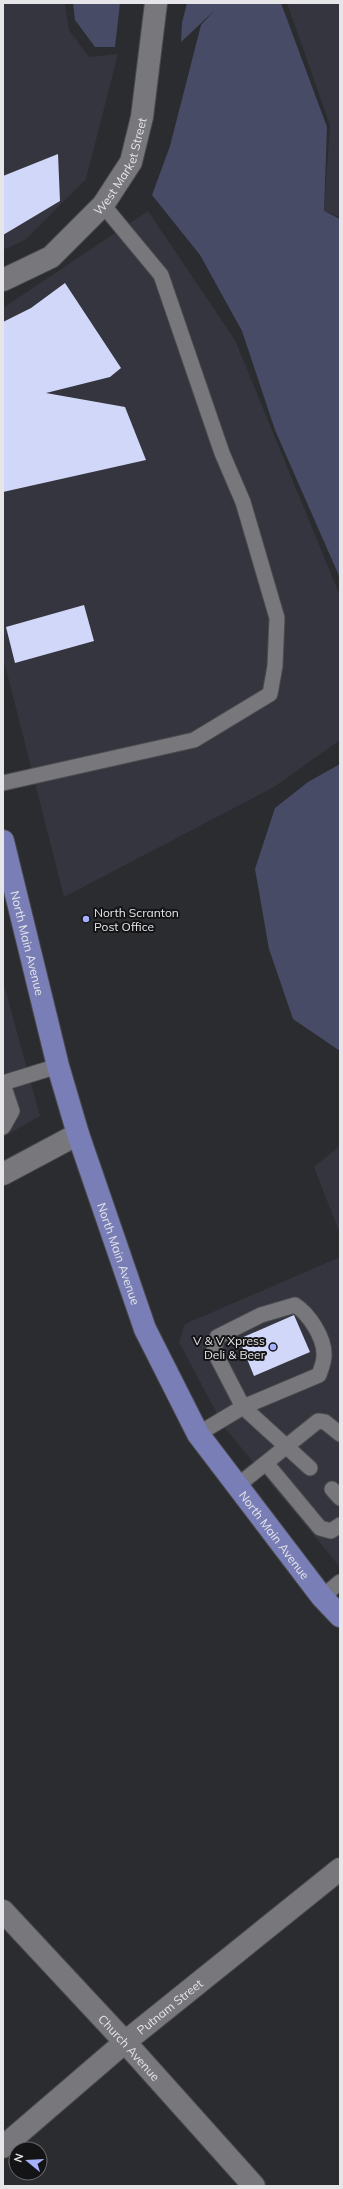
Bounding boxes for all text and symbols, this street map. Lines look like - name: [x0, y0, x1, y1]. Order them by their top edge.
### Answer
- street label: West Market Street: [90, 116, 149, 218]
- street label: North Main Avenue: [8, 889, 48, 997]
- place label: North Scranton Post Office: [94, 905, 179, 934]
- marker: North Scranton Post Office: [81, 914, 91, 924]
- street label: North Main Avenue: [95, 1200, 144, 1307]
- place label: V & V Xpress Deli & Beer: [193, 1333, 266, 1362]
- marker: V & V Xpress Deli & Beer: [268, 1342, 278, 1352]
- street label: North Main Avenue: [236, 1488, 313, 1582]
- street label: Putnam Street: [134, 1975, 205, 2037]
- street label: Church Avenue: [95, 2011, 163, 2084]
- north arrow: [8, 2141, 48, 2181]
- text: N: [11, 2152, 26, 2164]

